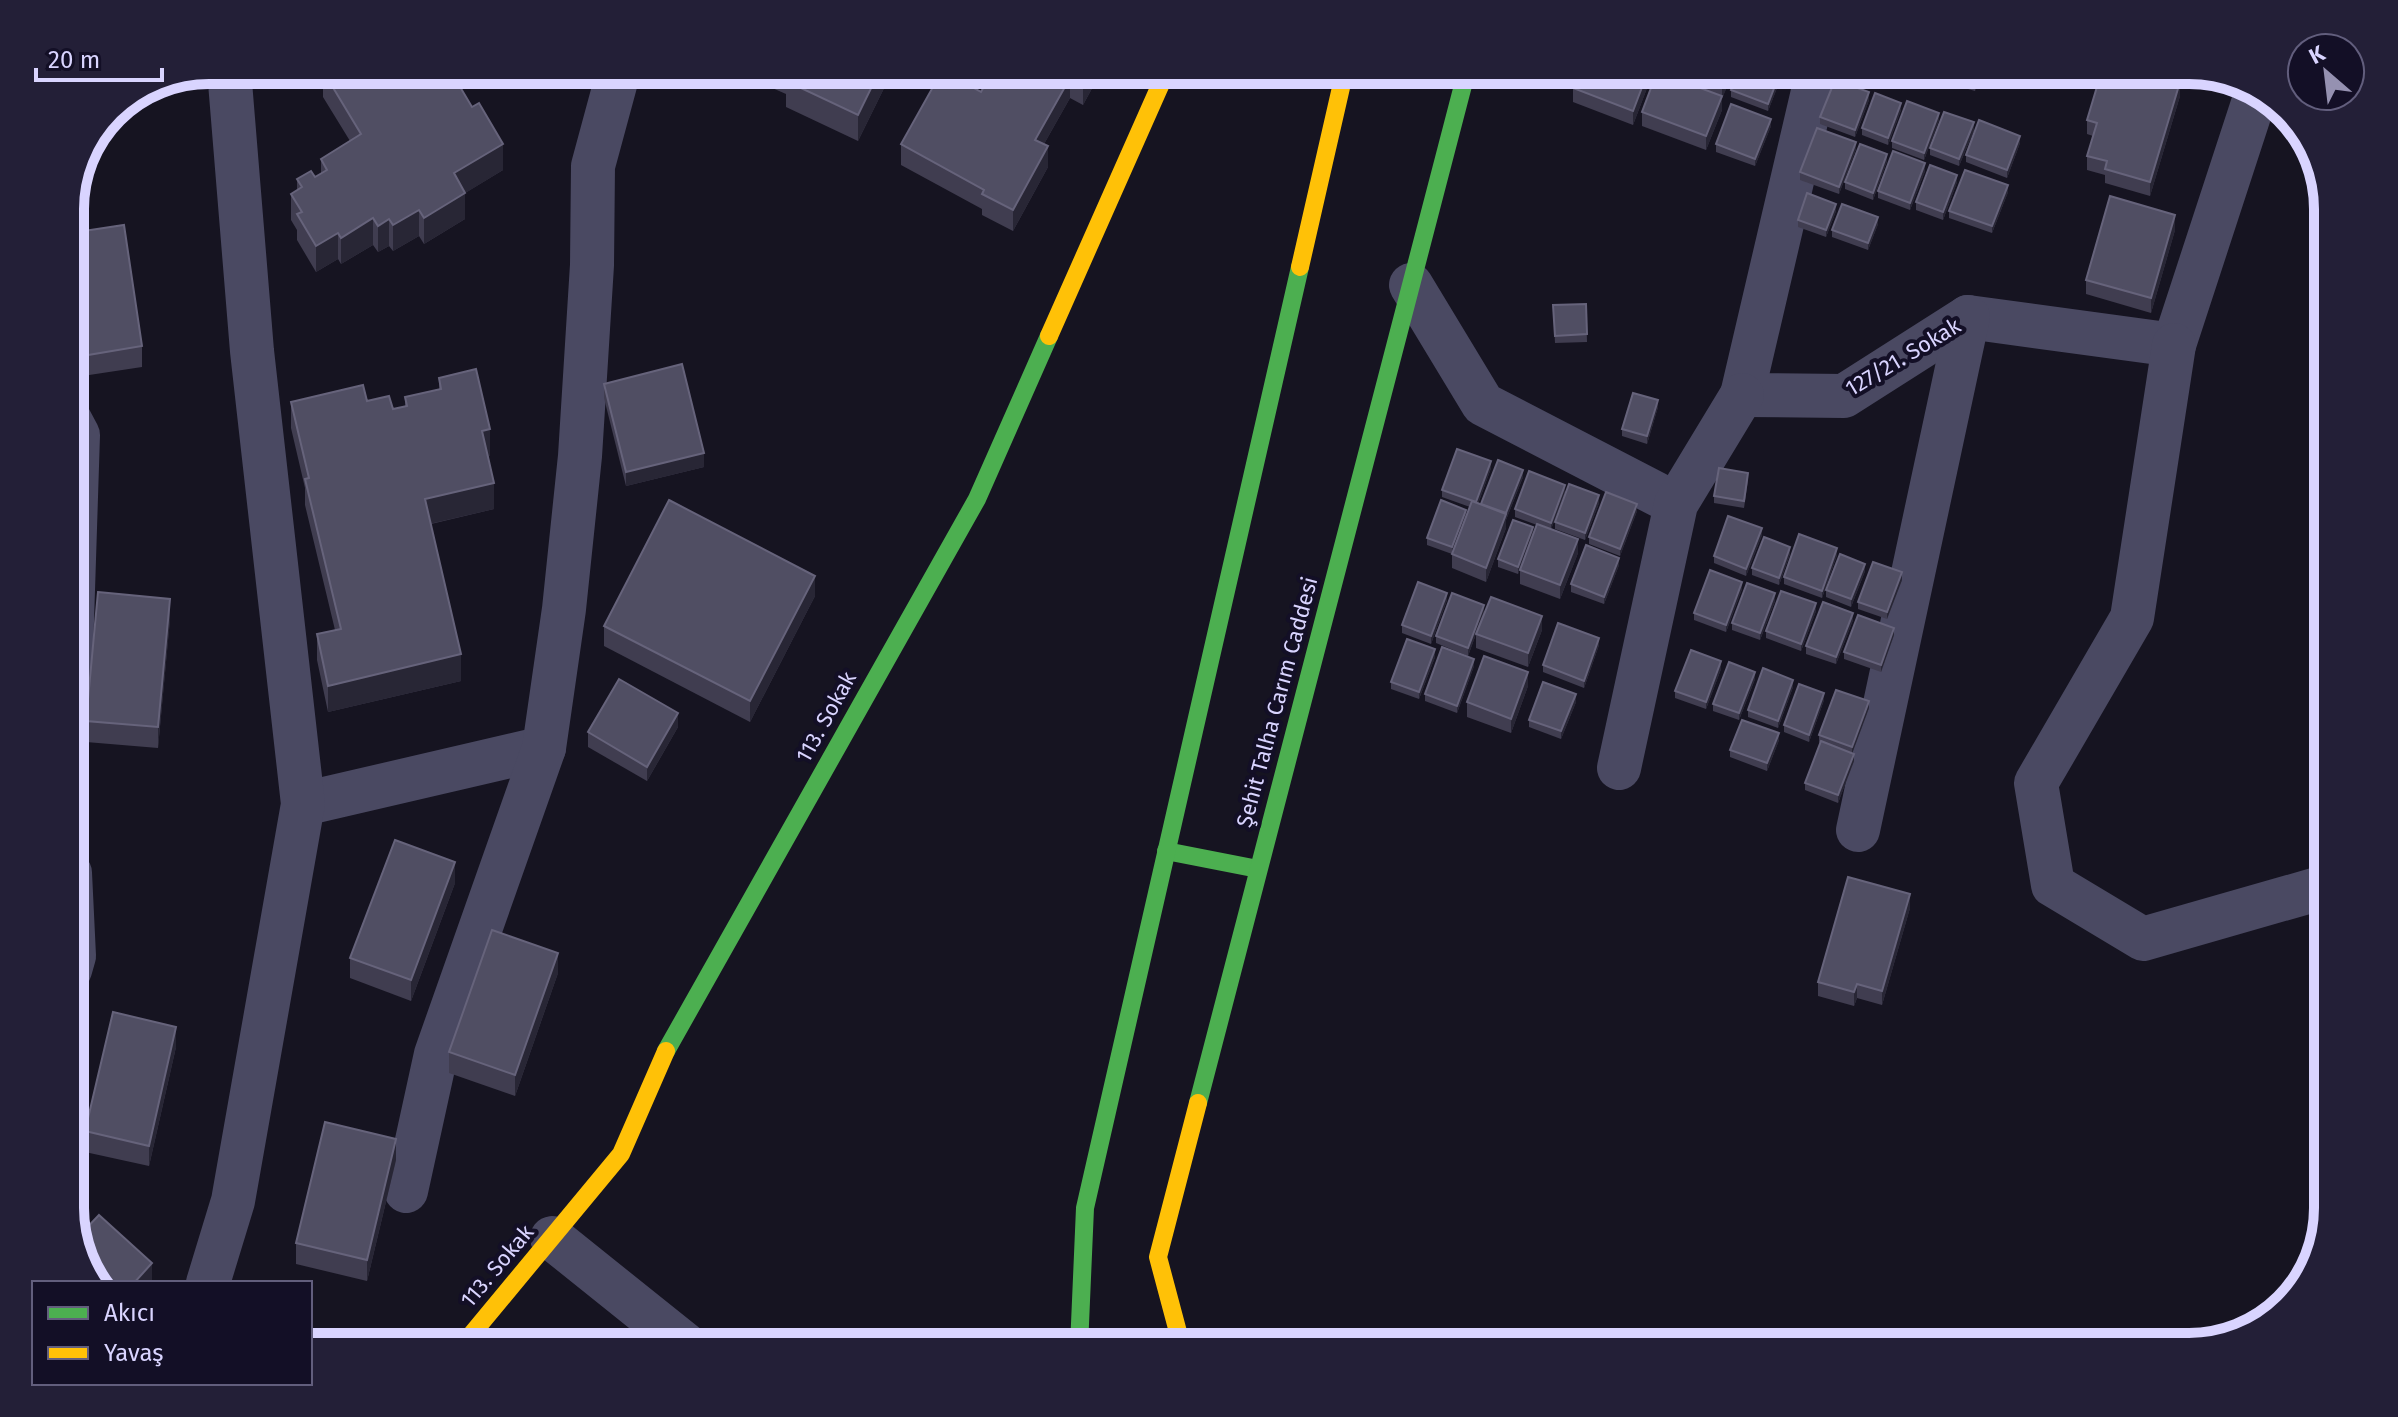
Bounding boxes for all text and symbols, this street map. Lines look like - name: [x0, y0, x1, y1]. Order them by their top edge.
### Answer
- scale bar: [36, 32, 162, 82]
- north arrow: [2286, 32, 2366, 112]
- text: K: [2304, 39, 2330, 70]
- text: 20 m: [48, 46, 100, 74]
- street label: 127/21. Sokak: [1840, 312, 1966, 402]
- street label: Şehit Talha Carım Caddesi: [1231, 574, 1323, 830]
- street label: 113. Sokak: [790, 666, 862, 767]
- street label: 113. Sokak: [455, 1219, 540, 1313]
- legend: [32, 1281, 312, 1385]
- text: Akıcı: [104, 1299, 155, 1327]
- text: Yavaş: [104, 1339, 163, 1367]

